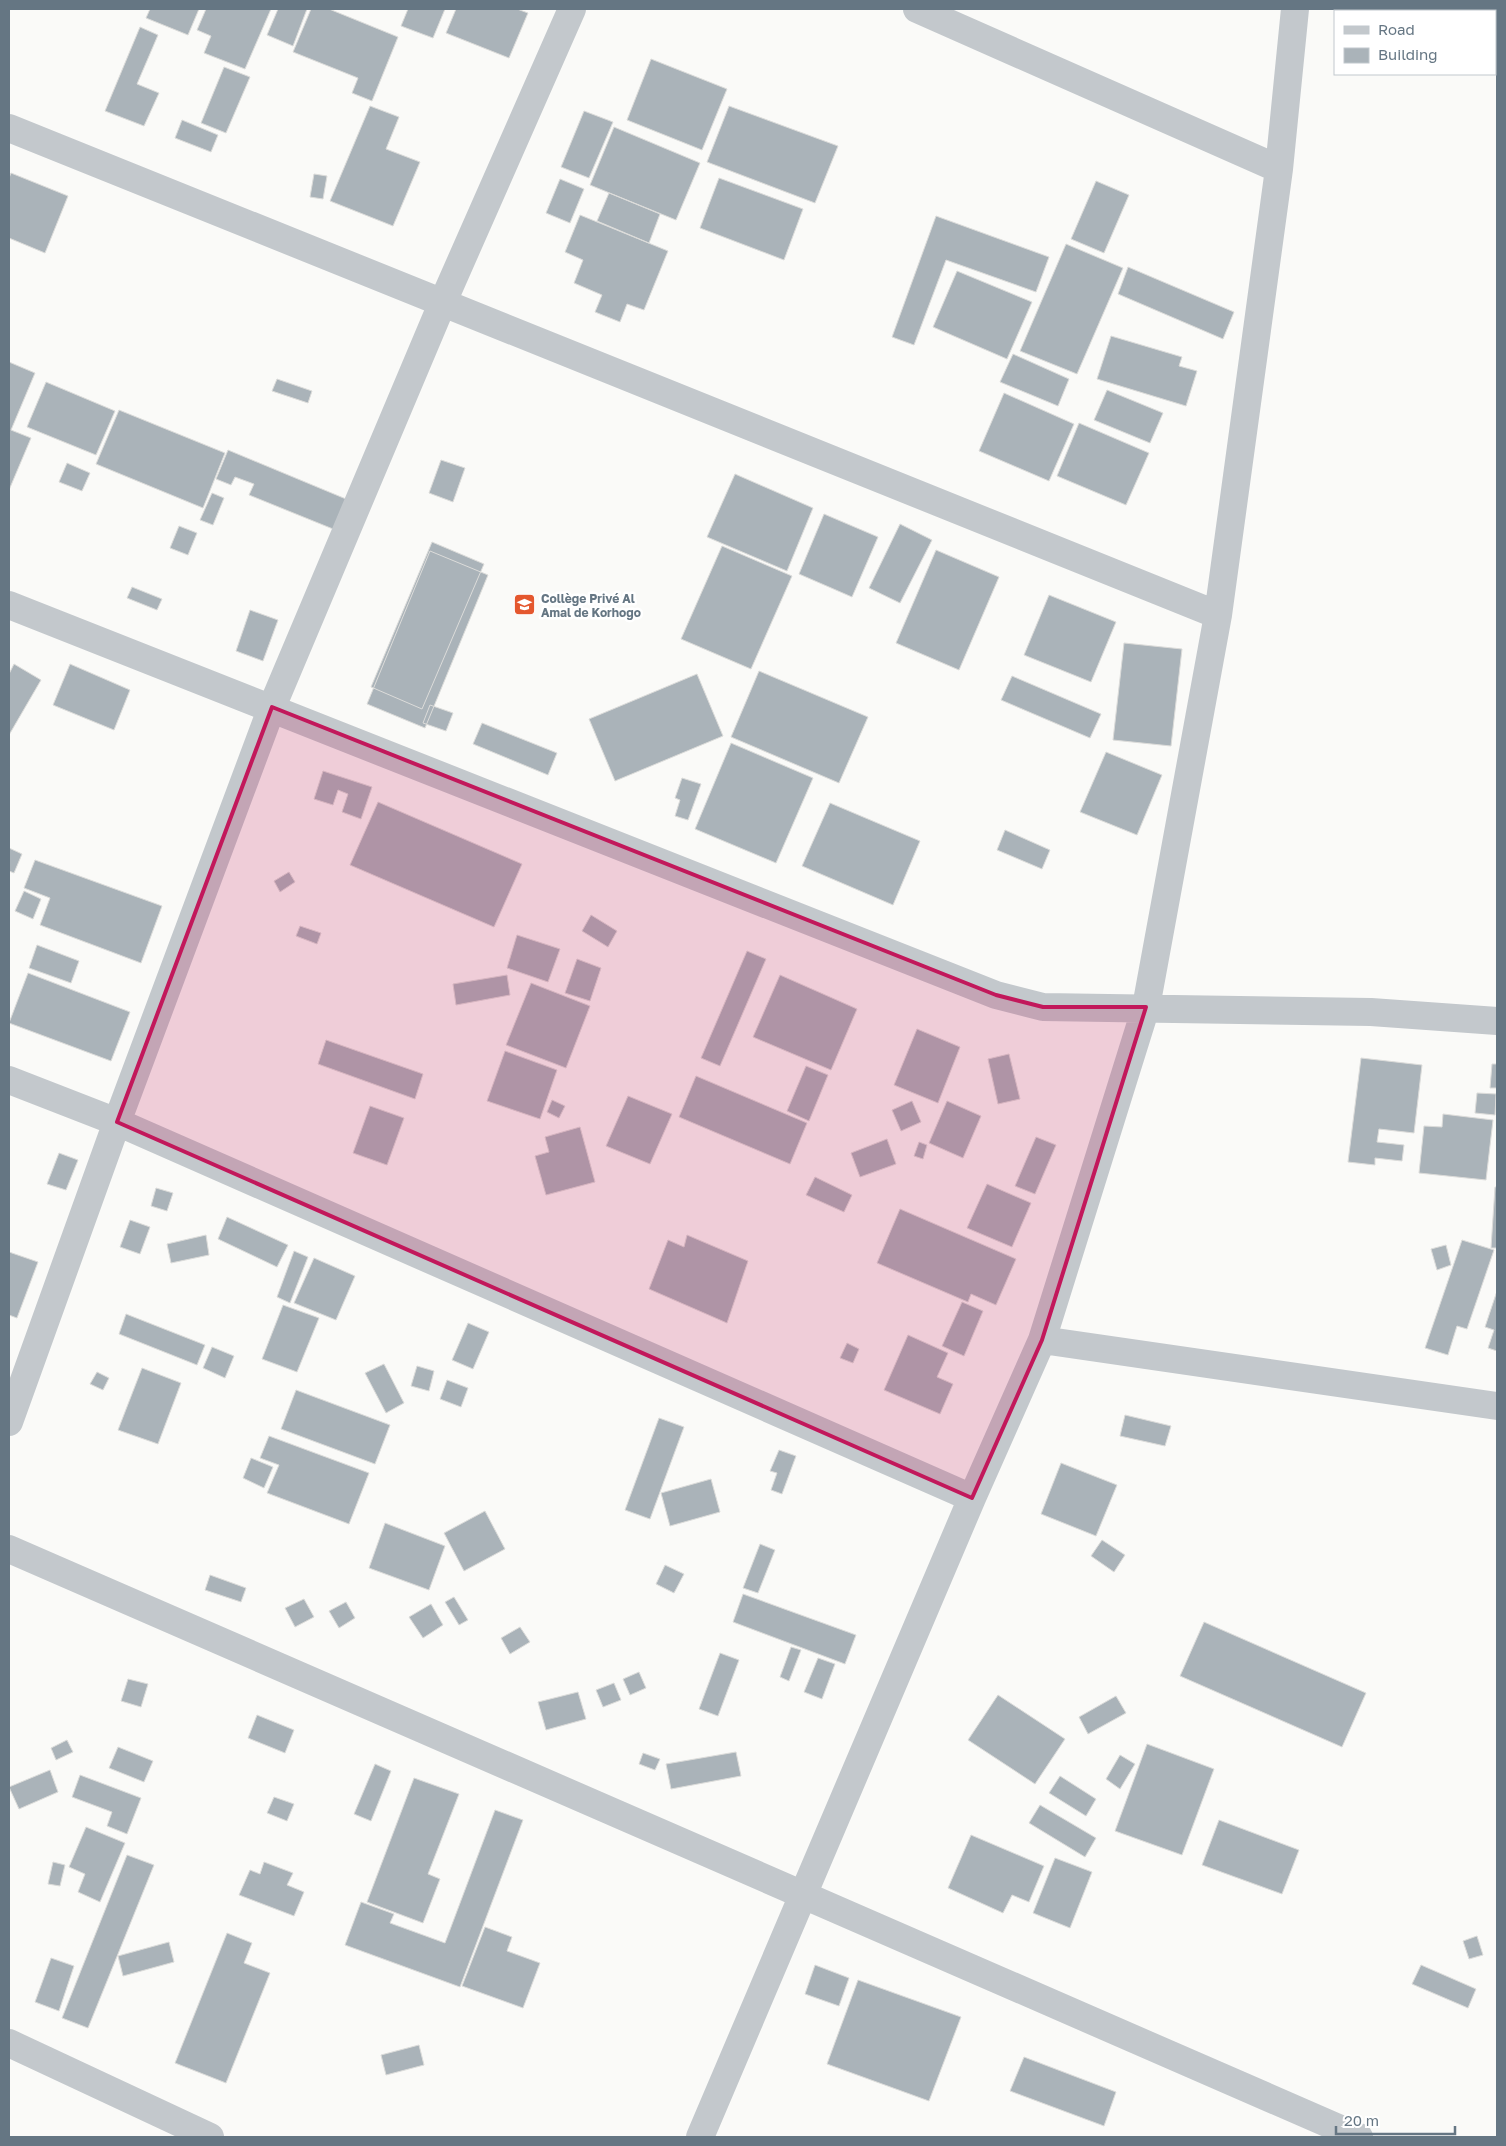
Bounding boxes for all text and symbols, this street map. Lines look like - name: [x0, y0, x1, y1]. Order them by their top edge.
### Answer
- legend: [1334, 10, 1496, 75]
- text: Road: [1378, 20, 1415, 38]
- text: Building: [1378, 45, 1438, 63]
- place label: Collège Privé Al Amal de Korhogo: [541, 591, 641, 620]
- school or university icon: Collège Privé Al Amal de Korhogo: [513, 593, 537, 617]
- scale bar: [1336, 2104, 1455, 2136]
- text: 20 m: [1344, 2111, 1379, 2129]

